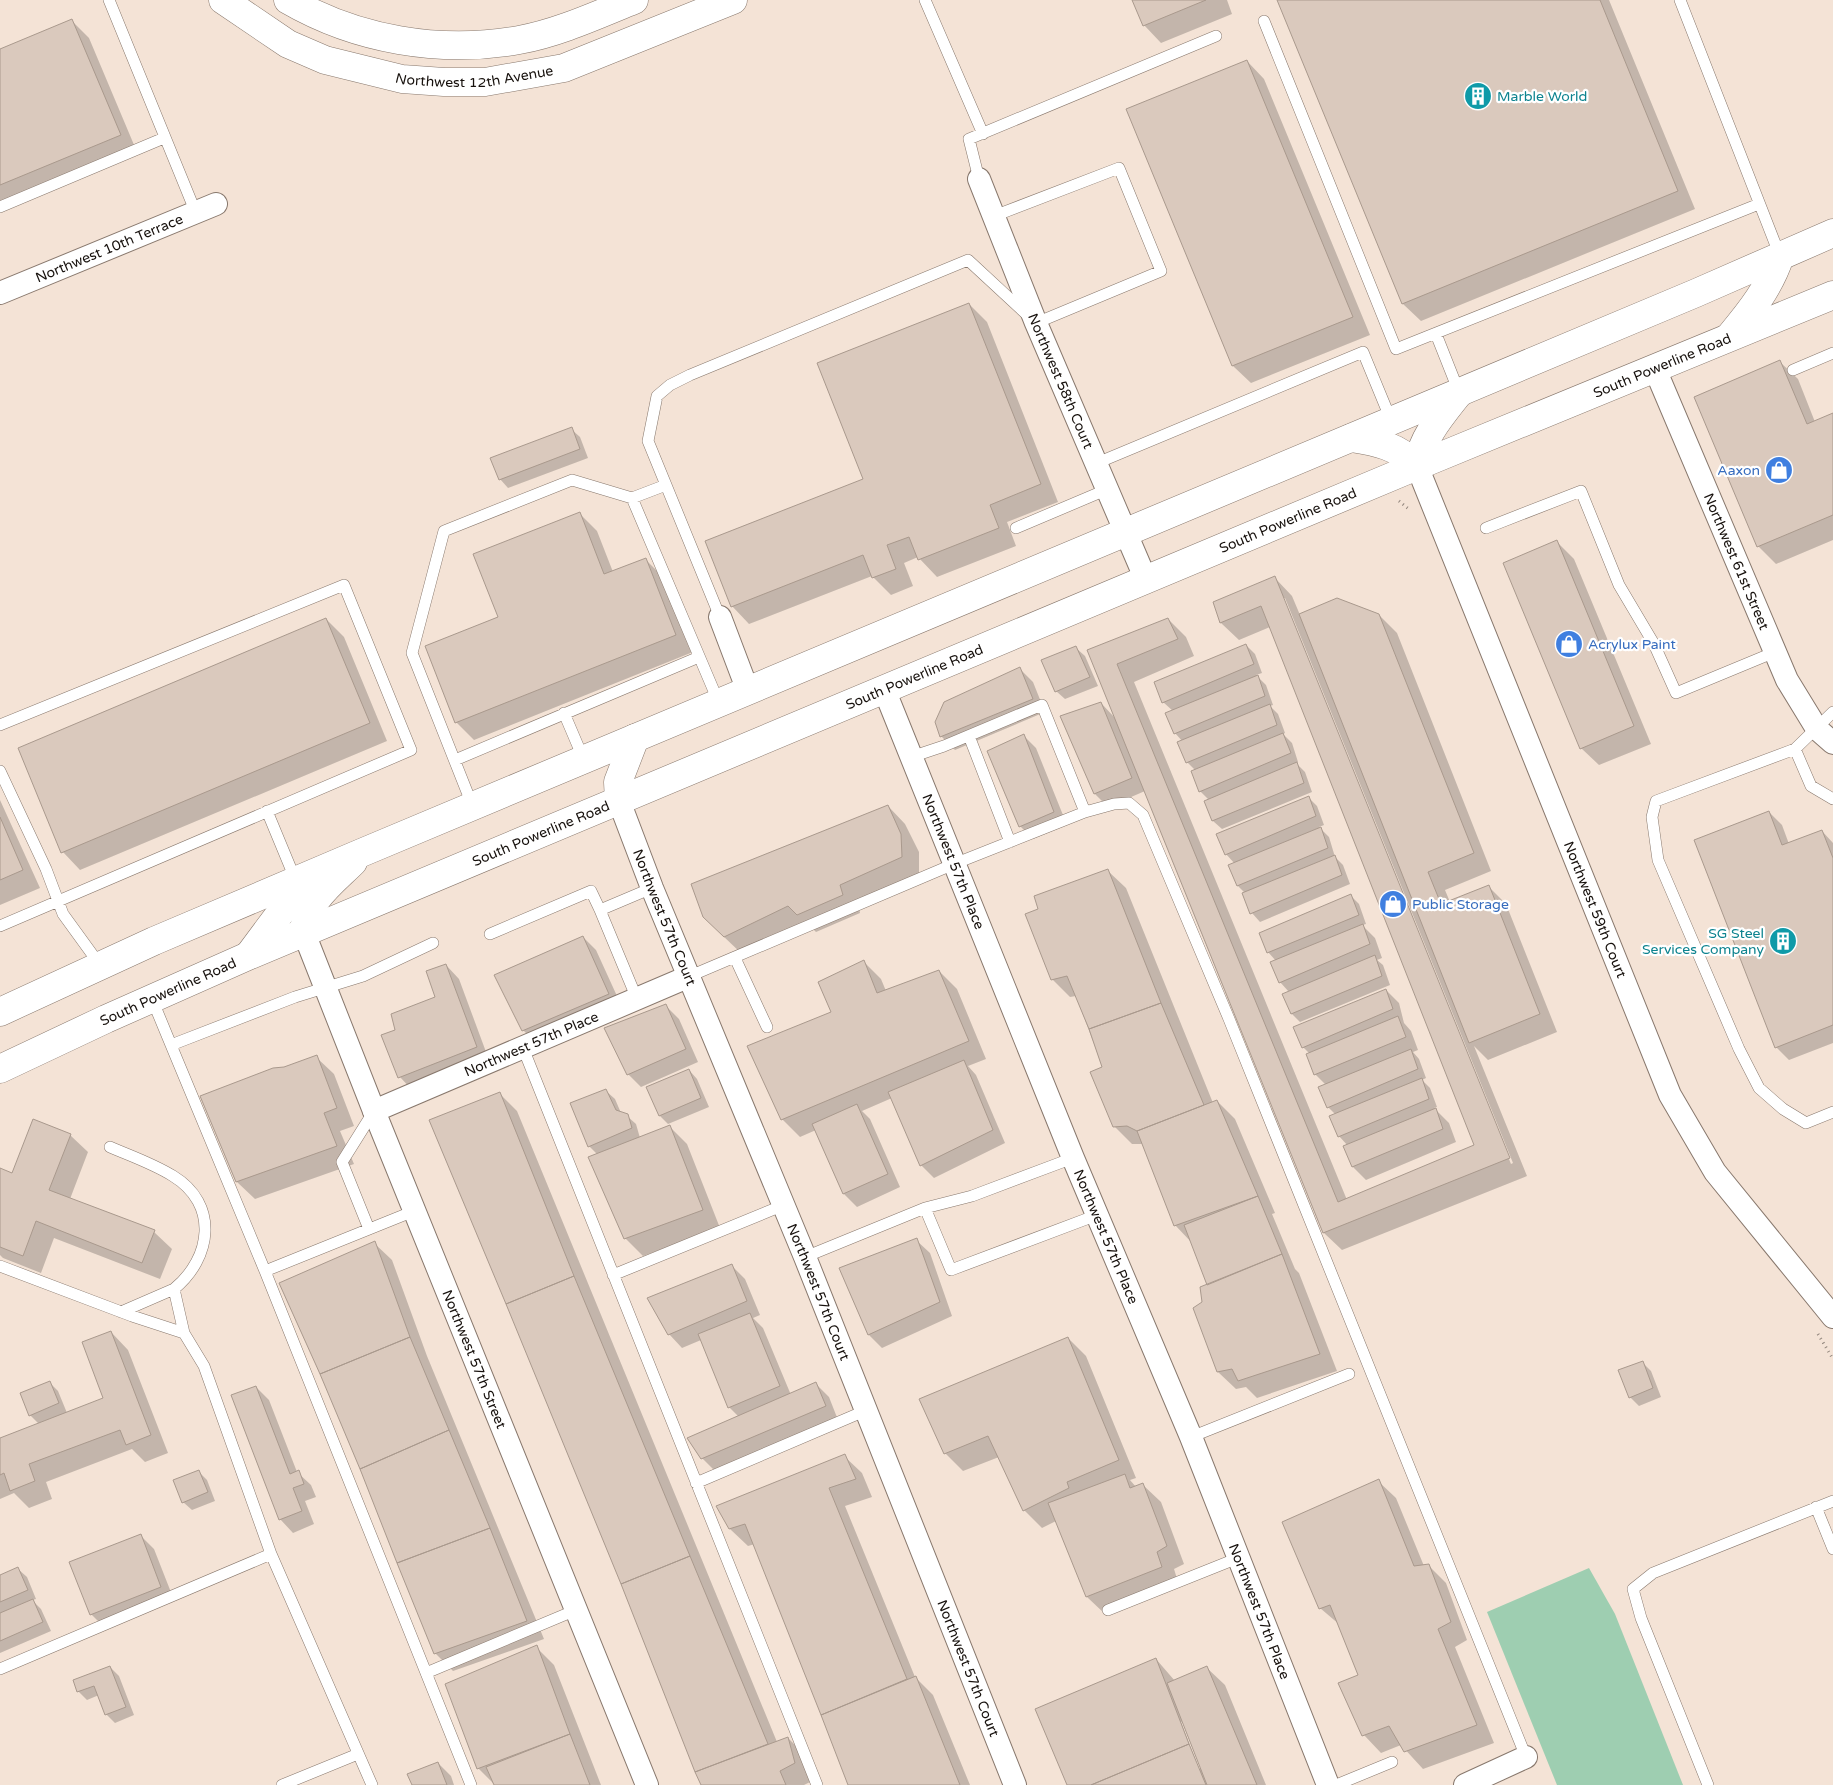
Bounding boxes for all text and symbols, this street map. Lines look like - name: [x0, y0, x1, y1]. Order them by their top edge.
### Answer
- street label: Northwest 12th Avenue: [394, 62, 555, 91]
- building icon: Marble World: [1463, 81, 1493, 111]
- place label: Marble World: [1497, 88, 1587, 105]
- street label: Northwest 10th Terrace: [33, 211, 186, 286]
- street label: Northwest 58th Court: [1024, 311, 1097, 452]
- street label: South Powerline Road: [1591, 330, 1734, 402]
- shop icon: Aaxon: [1764, 455, 1794, 485]
- place label: Aaxon: [1717, 462, 1760, 479]
- street label: South Powerline Road: [1217, 484, 1359, 557]
- street label: Northwest 61st Street: [1700, 491, 1773, 633]
- shop icon: Acrylux Paint: [1554, 629, 1584, 659]
- place label: Acrylux Paint: [1588, 636, 1676, 653]
- street label: South Powerline Road: [843, 641, 986, 714]
- street label: Northwest 57th Place: [918, 792, 988, 932]
- street label: South Powerline Road: [470, 797, 612, 870]
- street label: Northwest 59th Court: [1560, 839, 1630, 981]
- street label: Northwest 57th Court: [629, 847, 700, 989]
- shop icon: Public Storage: [1378, 889, 1408, 919]
- place label: Public Storage: [1412, 896, 1509, 913]
- place label: SG Steel Services Company: [1642, 925, 1764, 958]
- building icon: SG Steel Services Company: [1768, 926, 1798, 956]
- street label: South Powerline Road: [97, 954, 239, 1030]
- street label: Northwest 57th Place: [462, 1008, 601, 1080]
- street label: Northwest 57th Place: [1070, 1167, 1142, 1307]
- street label: Northwest 57th Court: [783, 1221, 853, 1363]
- street label: Northwest 57th Street: [438, 1287, 510, 1432]
- street label: Northwest 57th Place: [1225, 1541, 1294, 1682]
- street label: Northwest 57th Court: [933, 1597, 1003, 1740]

